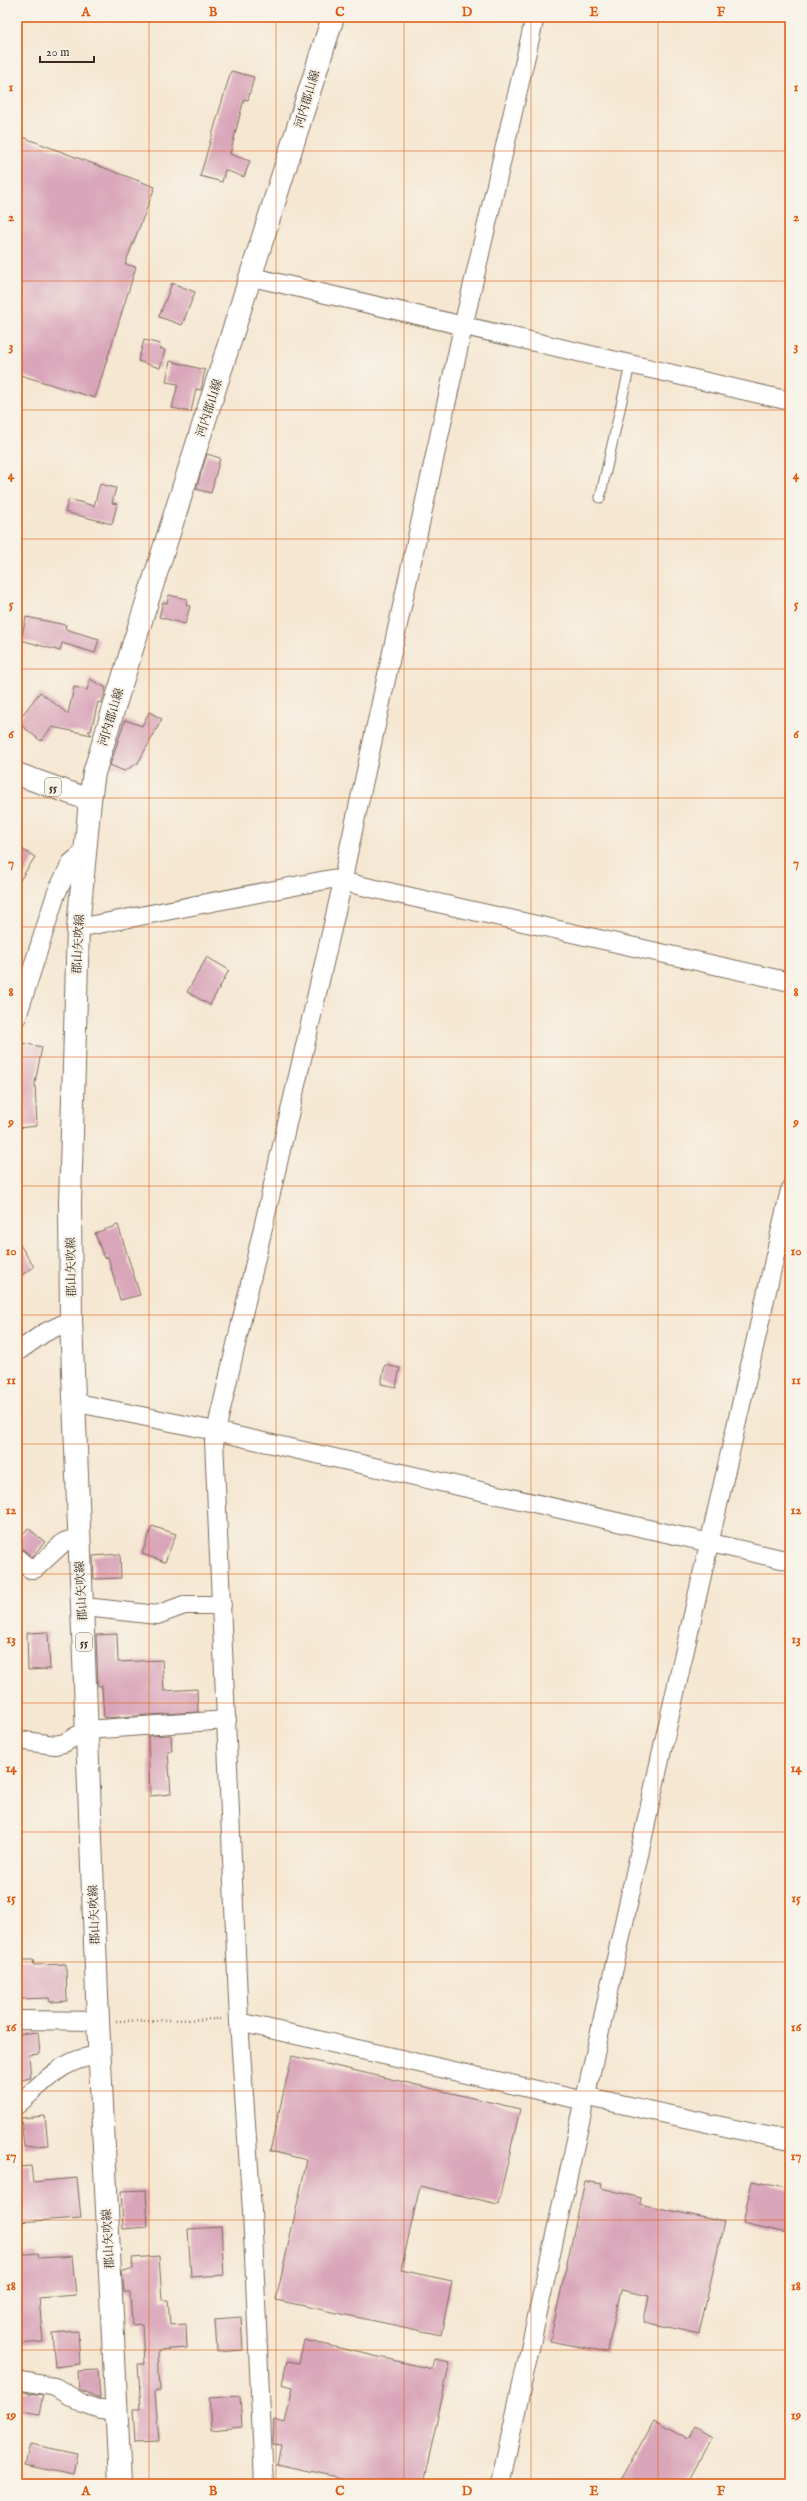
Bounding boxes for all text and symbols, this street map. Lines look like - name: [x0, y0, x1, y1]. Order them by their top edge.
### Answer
- text: A: [81, 4, 92, 21]
- text: B: [209, 4, 218, 21]
- text: C: [335, 4, 345, 21]
- text: D: [462, 4, 473, 21]
- text: E: [589, 4, 599, 21]
- text: F: [717, 4, 726, 21]
- scale bar: [40, 38, 94, 64]
- text: 20 m: [46, 45, 69, 60]
- street label: 河内郡山線: [292, 68, 323, 130]
- text: 1: [9, 79, 14, 96]
- text: 1: [794, 79, 799, 96]
- text: 2: [8, 209, 14, 226]
- text: 2: [793, 209, 799, 226]
- text: 3: [9, 338, 14, 355]
- text: 3: [794, 338, 799, 355]
- street label: 河内郡山線: [193, 377, 226, 439]
- text: 4: [8, 467, 15, 484]
- text: 4: [793, 467, 800, 484]
- text: 5: [9, 596, 14, 613]
- text: 5: [794, 596, 799, 613]
- street label: 河内郡山線: [96, 686, 127, 748]
- text: 6: [8, 726, 14, 743]
- text: 6: [793, 726, 799, 743]
- road number: 55: [45, 778, 61, 796]
- text: 7: [8, 855, 14, 872]
- text: 7: [793, 855, 799, 872]
- street label: 郡山矢吹線: [69, 914, 88, 974]
- text: 8: [8, 984, 14, 1001]
- text: 8: [793, 984, 799, 1001]
- text: 9: [7, 1114, 14, 1131]
- text: 9: [792, 1114, 799, 1131]
- street label: 郡山矢吹線: [63, 1237, 80, 1297]
- text: 10: [5, 1243, 17, 1260]
- text: 10: [790, 1243, 802, 1260]
- text: 11: [6, 1372, 16, 1389]
- text: 11: [791, 1372, 801, 1389]
- text: 12: [6, 1502, 16, 1519]
- text: 12: [791, 1502, 801, 1519]
- street label: 郡山矢吹線: [72, 1561, 91, 1621]
- text: 13: [6, 1631, 16, 1648]
- text: 13: [791, 1631, 801, 1648]
- road number: 55: [76, 1633, 92, 1651]
- text: 14: [5, 1760, 17, 1777]
- text: 14: [790, 1760, 802, 1777]
- street label: 郡山矢吹線: [86, 1885, 103, 1945]
- text: 15: [6, 1890, 16, 1907]
- text: 15: [791, 1890, 801, 1907]
- text: 16: [6, 2019, 17, 2036]
- text: 16: [791, 2019, 802, 2036]
- text: 17: [6, 2148, 16, 2165]
- text: 17: [791, 2148, 801, 2165]
- street label: 郡山矢吹線: [99, 2209, 118, 2269]
- text: 18: [6, 2278, 16, 2295]
- text: 18: [791, 2278, 801, 2295]
- text: 19: [6, 2407, 17, 2424]
- text: 19: [791, 2407, 802, 2424]
- text: A: [81, 2483, 92, 2500]
- text: B: [209, 2483, 218, 2500]
- text: C: [335, 2483, 345, 2500]
- text: D: [462, 2483, 473, 2500]
- text: E: [589, 2483, 599, 2500]
- text: F: [717, 2483, 726, 2500]

